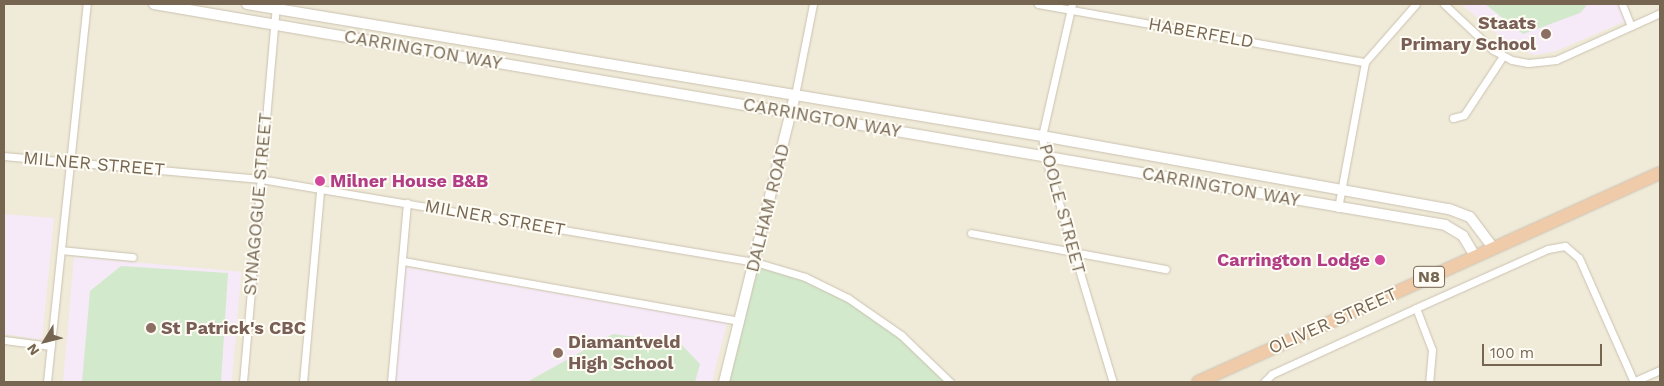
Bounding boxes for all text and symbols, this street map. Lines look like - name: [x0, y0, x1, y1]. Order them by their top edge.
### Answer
- street label: HABERFELD: [1147, 13, 1255, 53]
- place label: Staats Primary School: [1400, 13, 1536, 56]
- street label: CARRINGTON WAY: [342, 25, 504, 75]
- marker: Staats Primary School: [1540, 28, 1552, 40]
- street label: CARRINGTON WAY: [741, 93, 903, 143]
- street label: SYNAGOGUE STREET: [239, 112, 277, 296]
- street label: DALHAM ROAD: [742, 142, 794, 274]
- street label: POOLE STREET: [1034, 142, 1090, 276]
- street label: MILNER STREET: [22, 147, 166, 181]
- street label: CARRINGTON WAY: [1140, 162, 1302, 212]
- place label: Milner House B&B: [330, 170, 489, 192]
- marker: Milner House B&B: [314, 175, 326, 187]
- street label: MILNER STREET: [423, 195, 567, 241]
- place label: Carrington Lodge: [1217, 249, 1370, 271]
- marker: Carrington Lodge: [1374, 254, 1386, 266]
- road number: N8: [1413, 264, 1445, 290]
- street label: OLIVER STREET: [1265, 283, 1401, 359]
- north arrow: [20, 316, 70, 366]
- place label: St Patrick's CBC: [161, 317, 306, 339]
- marker: St Patrick's CBC: [145, 322, 157, 334]
- place label: Diamantveld High School: [568, 332, 680, 374]
- scale bar: [1484, 334, 1604, 366]
- text: N: [23, 341, 42, 359]
- text: 100 m: [1490, 344, 1534, 362]
- marker: Diamantveld High School: [552, 347, 564, 359]

